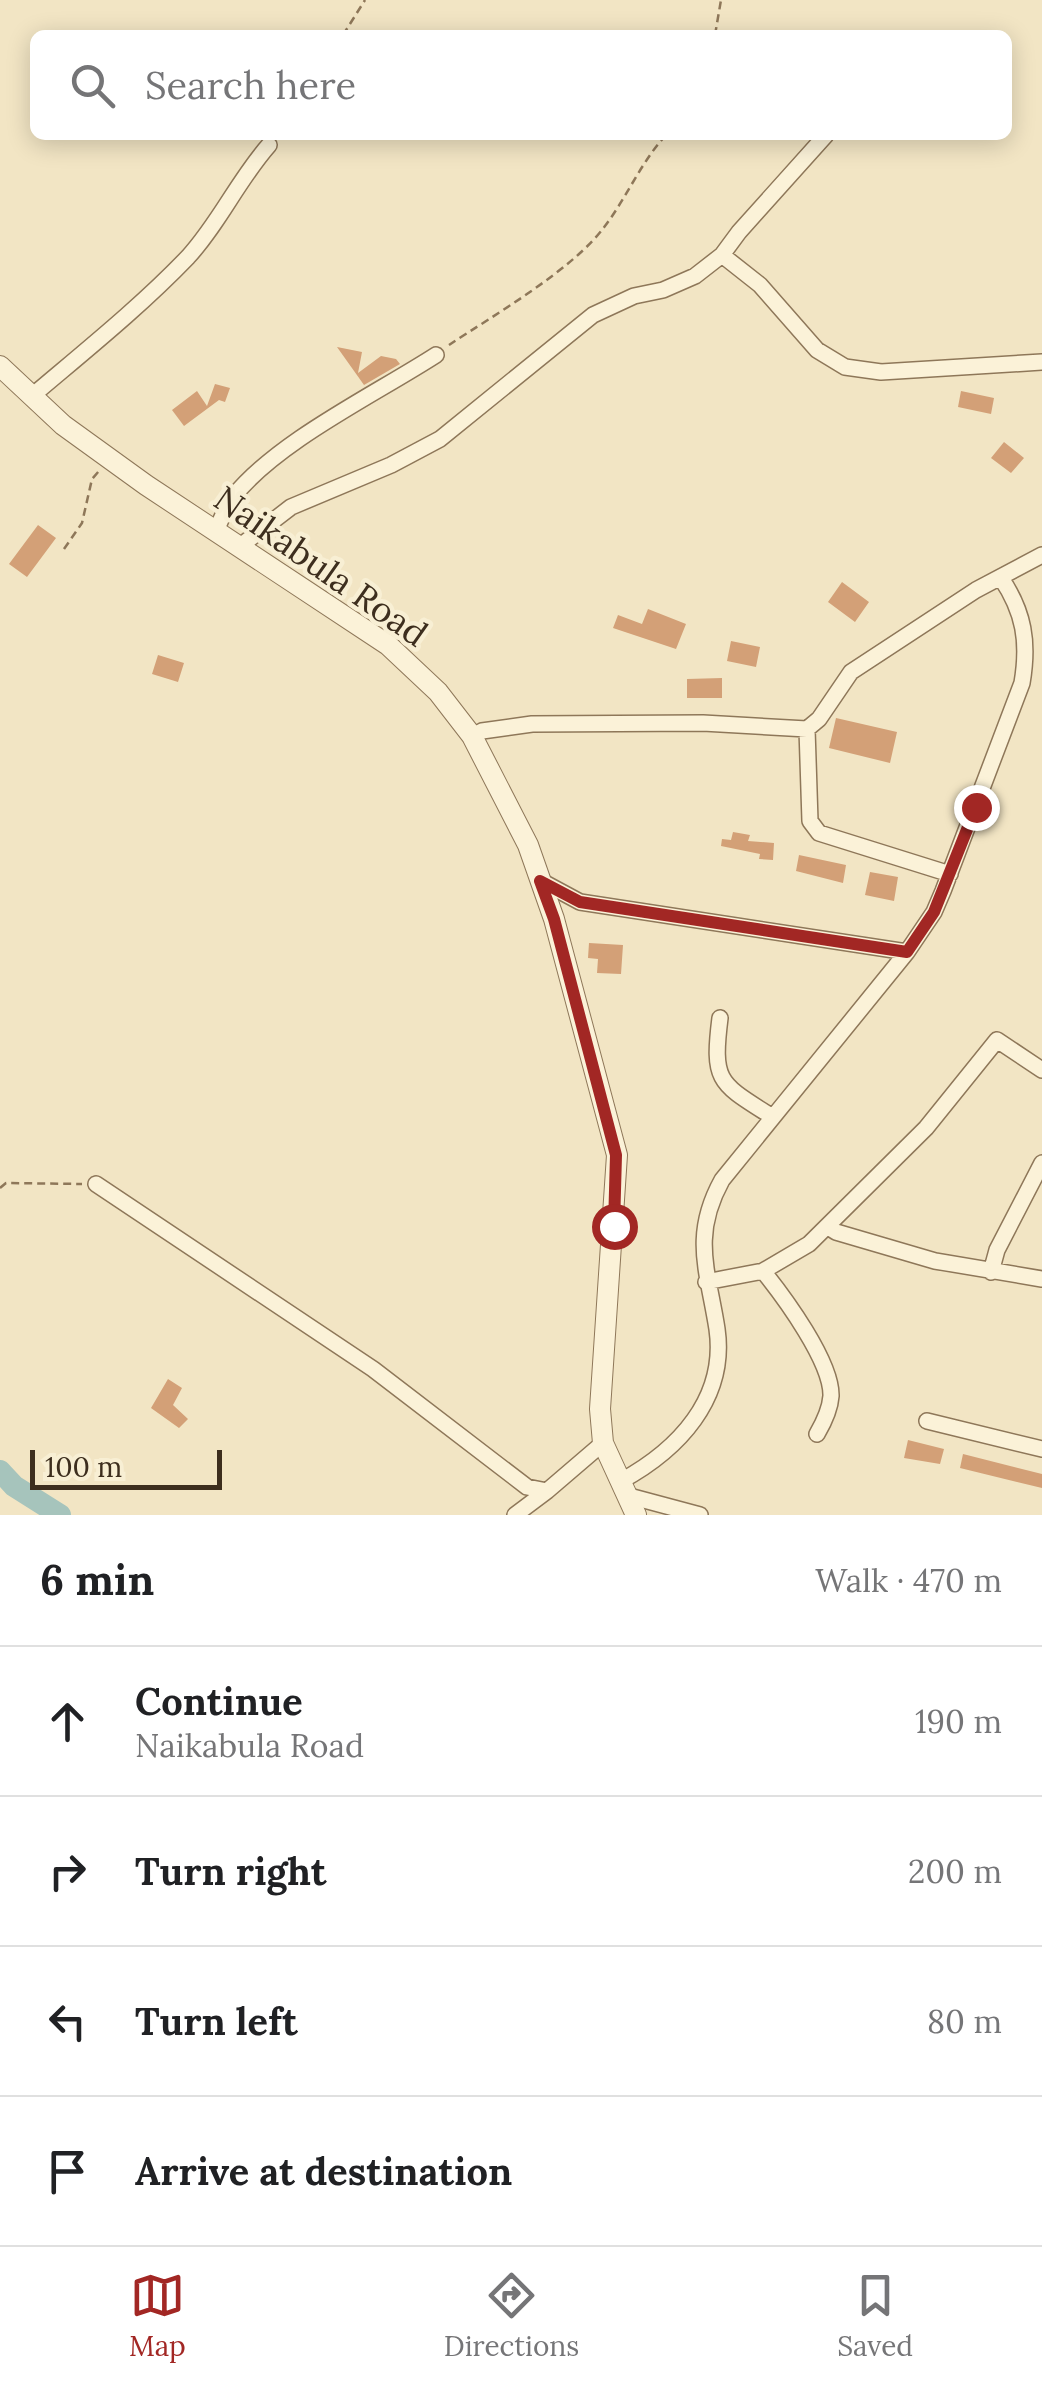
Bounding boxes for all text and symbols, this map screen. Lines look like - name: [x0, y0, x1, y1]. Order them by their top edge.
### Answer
- search box: [30, 30, 1012, 140]
- icon: search: [65, 58, 120, 113]
- text: Search here: [145, 61, 356, 109]
- street label: Naikabula Road: [205, 476, 437, 656]
- route end: [954, 785, 1000, 831]
- route start: [592, 1204, 638, 1250]
- scale bar: [30, 1445, 222, 1490]
- text: 100 m: [45, 1449, 122, 1485]
- text: 6 min: [40, 1553, 154, 1607]
- text: Walk · 470 m: [815, 1560, 1002, 1601]
- text: Continue: [135, 1677, 303, 1725]
- icon: ahead: [40, 1694, 95, 1749]
- text: 190 m: [915, 1701, 1002, 1742]
- text: Naikabula Road: [135, 1725, 364, 1766]
- icon: right: [40, 1844, 95, 1899]
- text: Turn right: [135, 1847, 326, 1895]
- text: 200 m: [908, 1851, 1002, 1892]
- icon: left: [40, 1994, 95, 2049]
- text: Turn left: [135, 1997, 298, 2045]
- text: 80 m: [927, 2001, 1002, 2042]
- icon: arrive: [40, 2144, 95, 2199]
- text: Arrive at destination: [135, 2147, 512, 2195]
- tab: Map: [129, 2268, 186, 2364]
- tab: Directions: [444, 2268, 579, 2364]
- tab: Saved: [837, 2268, 913, 2364]

